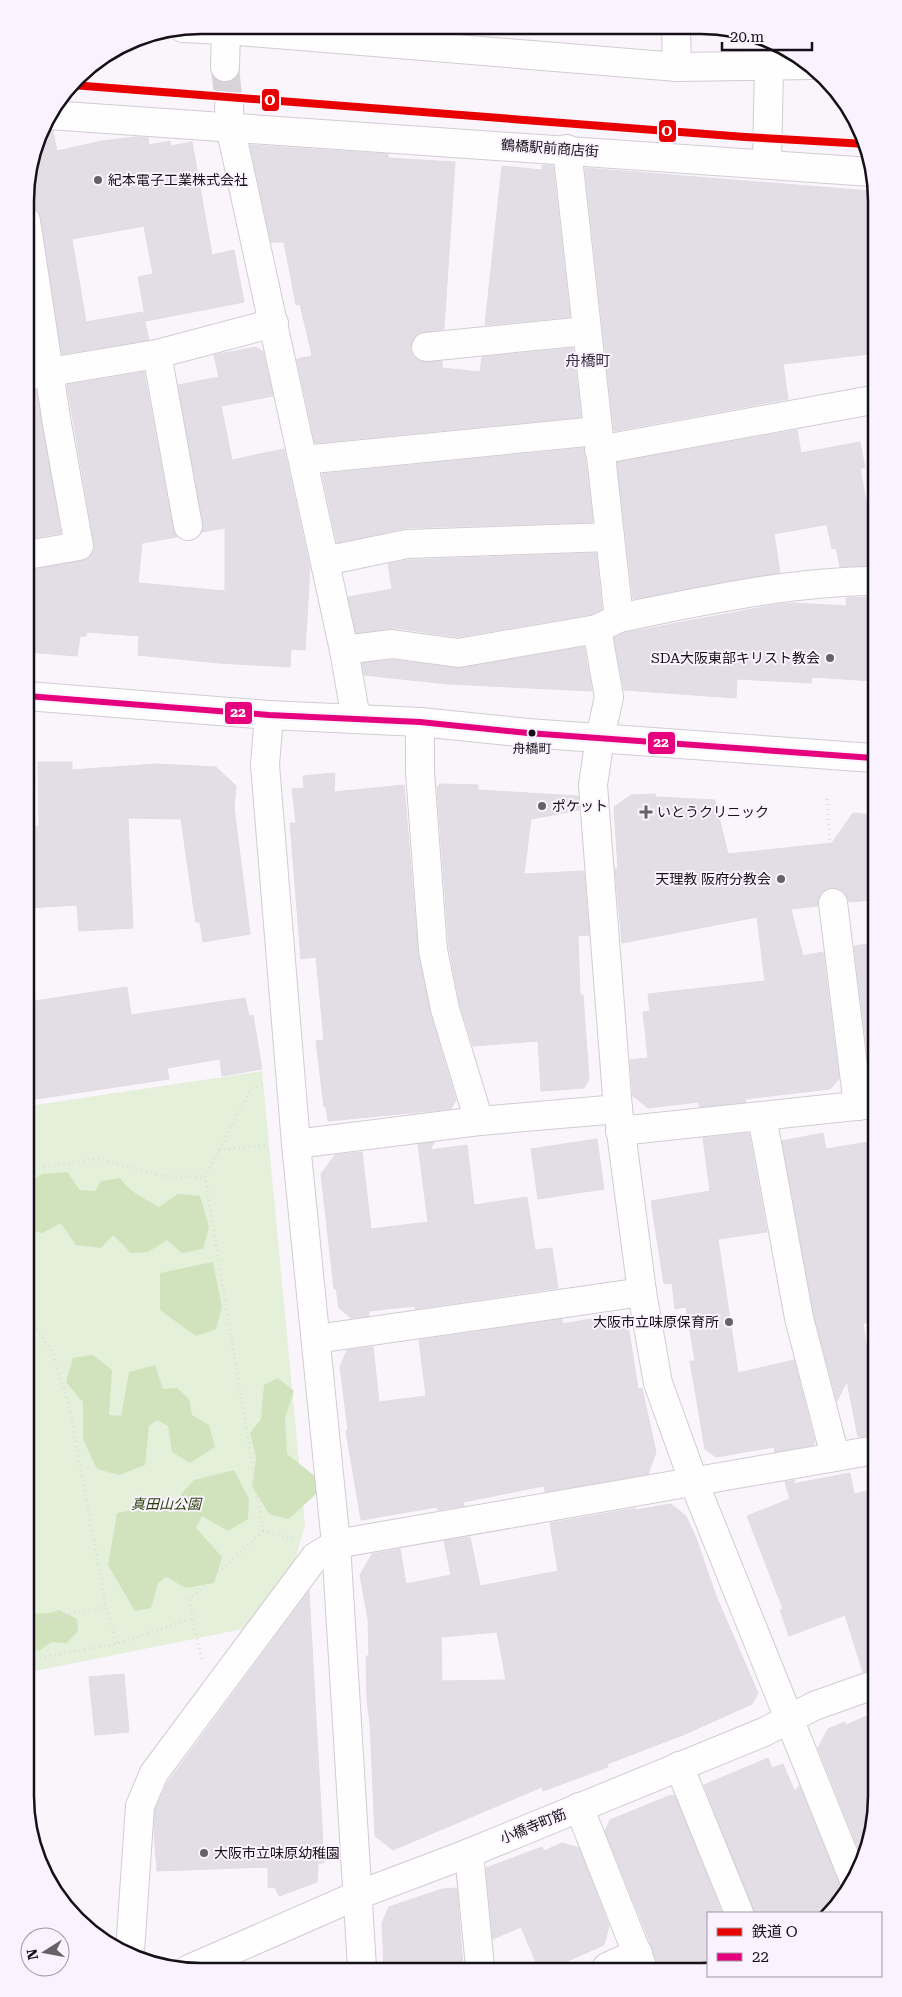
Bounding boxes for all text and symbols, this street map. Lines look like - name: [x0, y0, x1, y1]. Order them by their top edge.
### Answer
- scale bar: [722, 20, 812, 52]
- text: 20 m: [730, 28, 765, 46]
- line badge: O: [261, 88, 280, 112]
- text: O: [264, 92, 276, 108]
- line badge: O: [658, 119, 677, 143]
- text: O: [661, 123, 673, 139]
- street label: 鶴橋駅前商店街: [501, 137, 599, 159]
- place label: 紀本電子工業株式会社: [108, 172, 248, 188]
- marker: 紀本電子工業株式会社: [92, 174, 104, 186]
- district label: 舟橋町: [565, 352, 611, 370]
- place label: SDA大阪東部キリスト教会: [651, 650, 820, 666]
- marker: SDA大阪東部キリスト教会: [824, 652, 836, 664]
- line badge: 22: [224, 701, 253, 725]
- text: 22: [230, 704, 246, 720]
- marker: 舟橋町: [527, 728, 537, 738]
- line badge: 22: [647, 731, 676, 755]
- text: 22: [653, 734, 669, 750]
- place label: 舟橋町: [512, 741, 552, 756]
- place label: ポケット: [552, 798, 608, 814]
- marker: ポケット: [536, 800, 548, 812]
- place label: いとうクリニック: [657, 804, 769, 820]
- marker: いとうクリニック: [639, 805, 653, 819]
- place label: 天理教 阪府分教会: [655, 871, 771, 887]
- marker: 天理教 阪府分教会: [775, 873, 787, 885]
- place label: 大阪市立味原保育所: [593, 1314, 719, 1330]
- marker: 大阪市立味原保育所: [723, 1316, 735, 1328]
- park label: 真田山公園: [131, 1496, 203, 1512]
- street label: 小橋寺町筋: [498, 1805, 568, 1847]
- place label: 大阪市立味原幼稚園: [214, 1845, 340, 1861]
- marker: 大阪市立味原幼稚園: [198, 1847, 210, 1859]
- legend: [707, 1912, 882, 1977]
- text: 鉄道 O: [752, 1923, 798, 1941]
- north arrow: [20, 1927, 70, 1977]
- text: N: [23, 1947, 41, 1961]
- text: 22: [752, 1948, 769, 1966]

